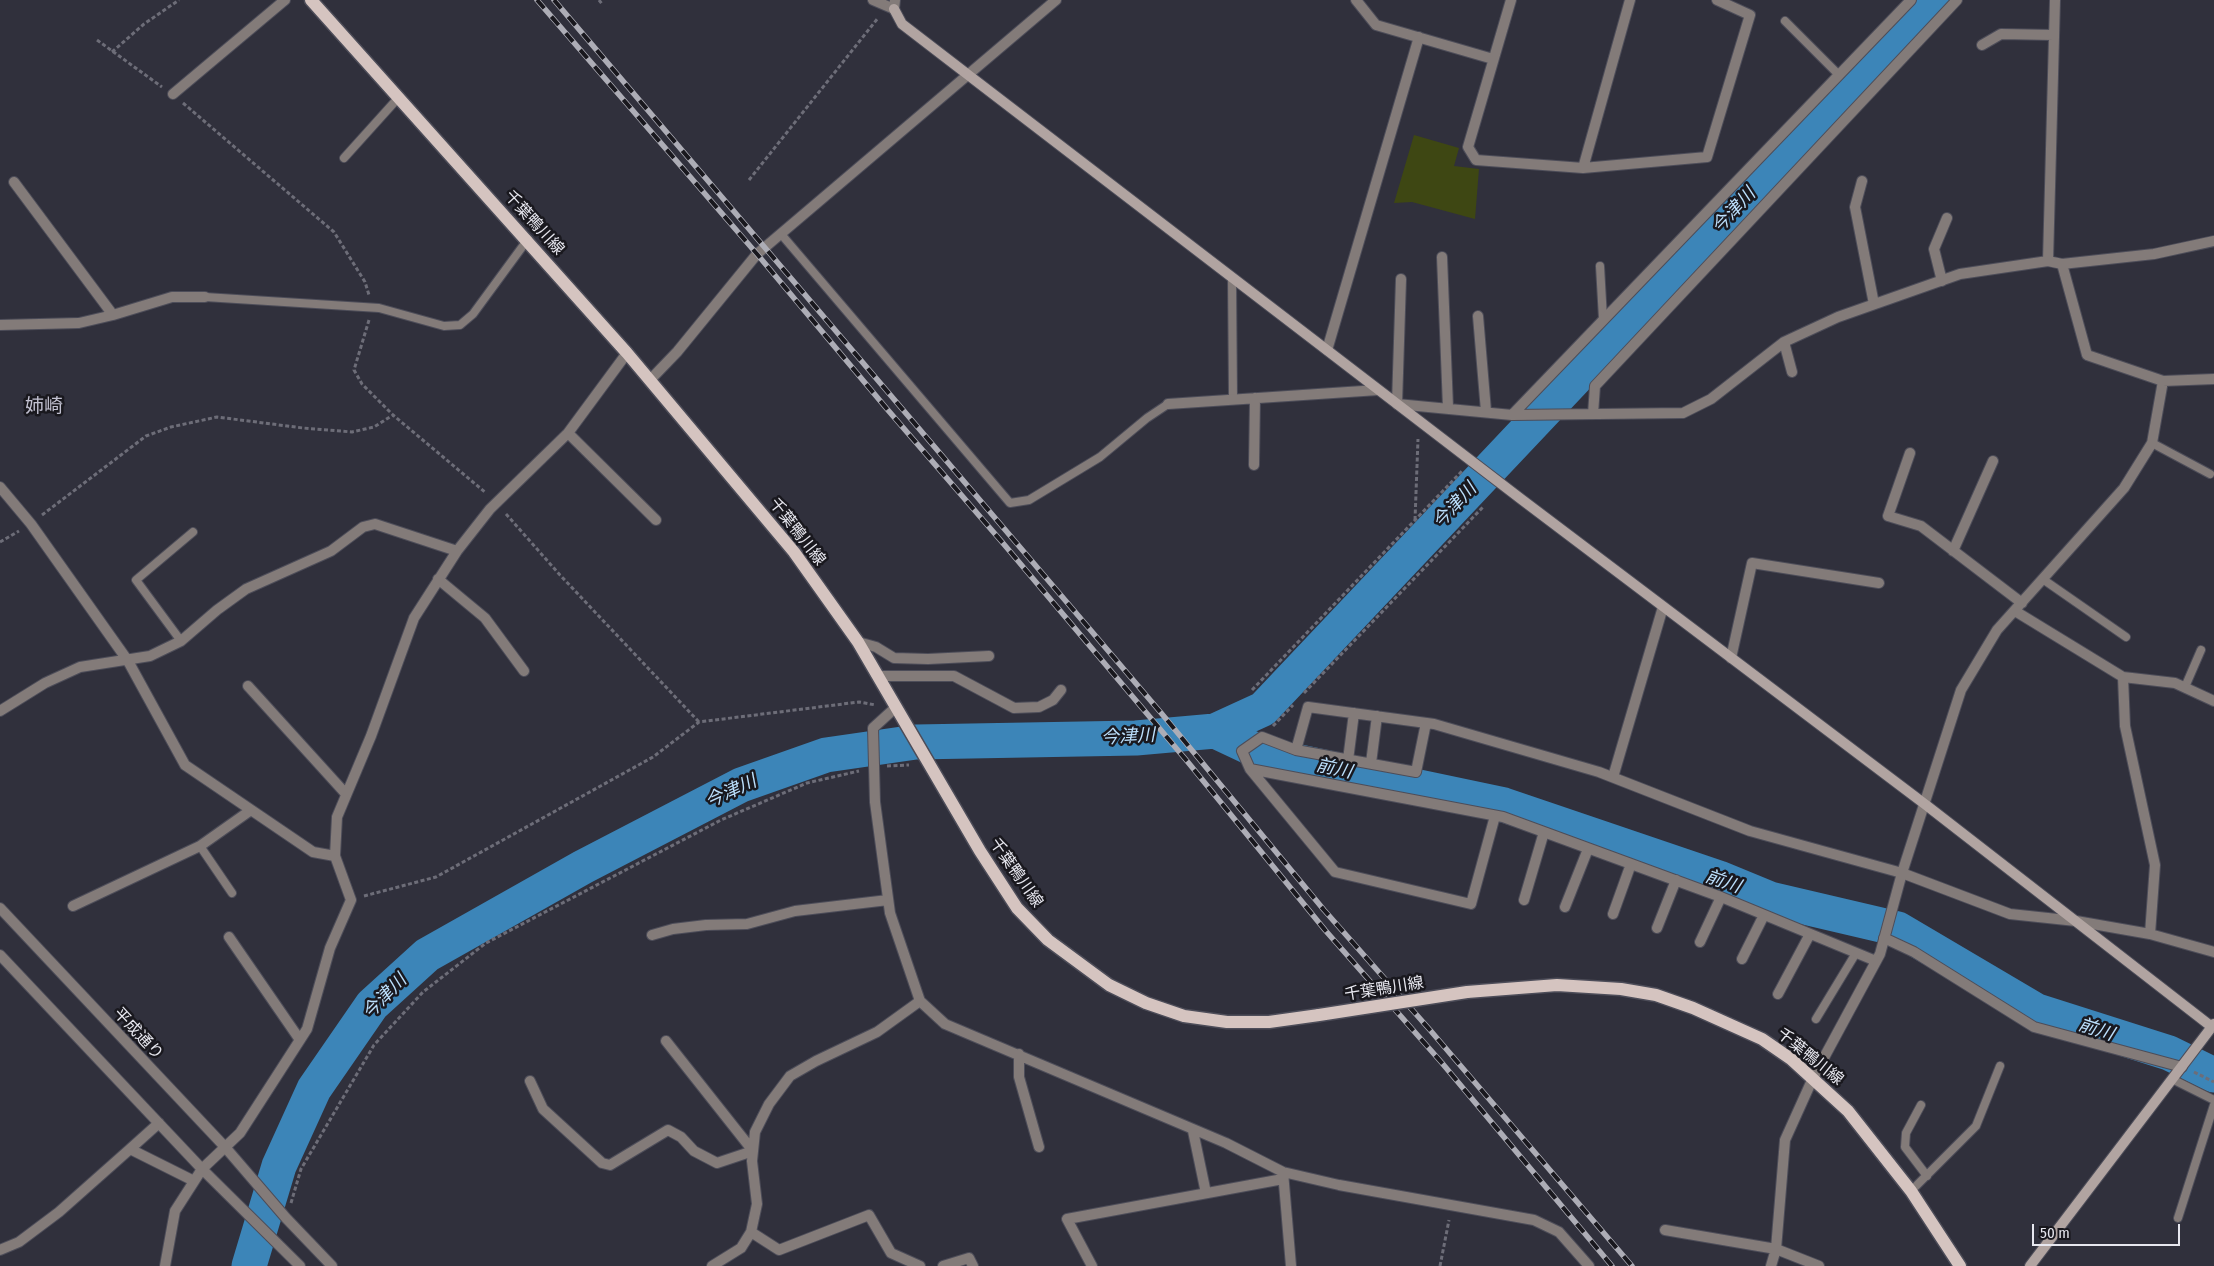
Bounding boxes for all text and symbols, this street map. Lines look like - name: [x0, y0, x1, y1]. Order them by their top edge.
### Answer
- water label: 今津川: [1708, 184, 1760, 238]
- street label: 千葉鴨川線: [500, 187, 568, 259]
- district label: 姉崎: [25, 396, 63, 418]
- water label: 今津川: [1429, 479, 1481, 533]
- street label: 千葉鴨川線: [765, 495, 829, 569]
- water label: 今津川: [1100, 725, 1156, 749]
- water label: 前川: [1314, 755, 1354, 783]
- water label: 今津川: [702, 771, 760, 813]
- street label: 千葉鴨川線: [985, 835, 1047, 911]
- water label: 前川: [1702, 866, 1744, 898]
- water label: 今津川: [358, 970, 412, 1024]
- street label: 千葉鴨川線: [1343, 973, 1425, 1005]
- street label: 平成通り: [109, 1004, 167, 1064]
- water label: 前川: [2076, 1014, 2116, 1046]
- street label: 千葉鴨川線: [1773, 1024, 1847, 1090]
- scale bar: [2034, 1214, 2182, 1246]
- text: 50 m: [2040, 1224, 2070, 1242]

